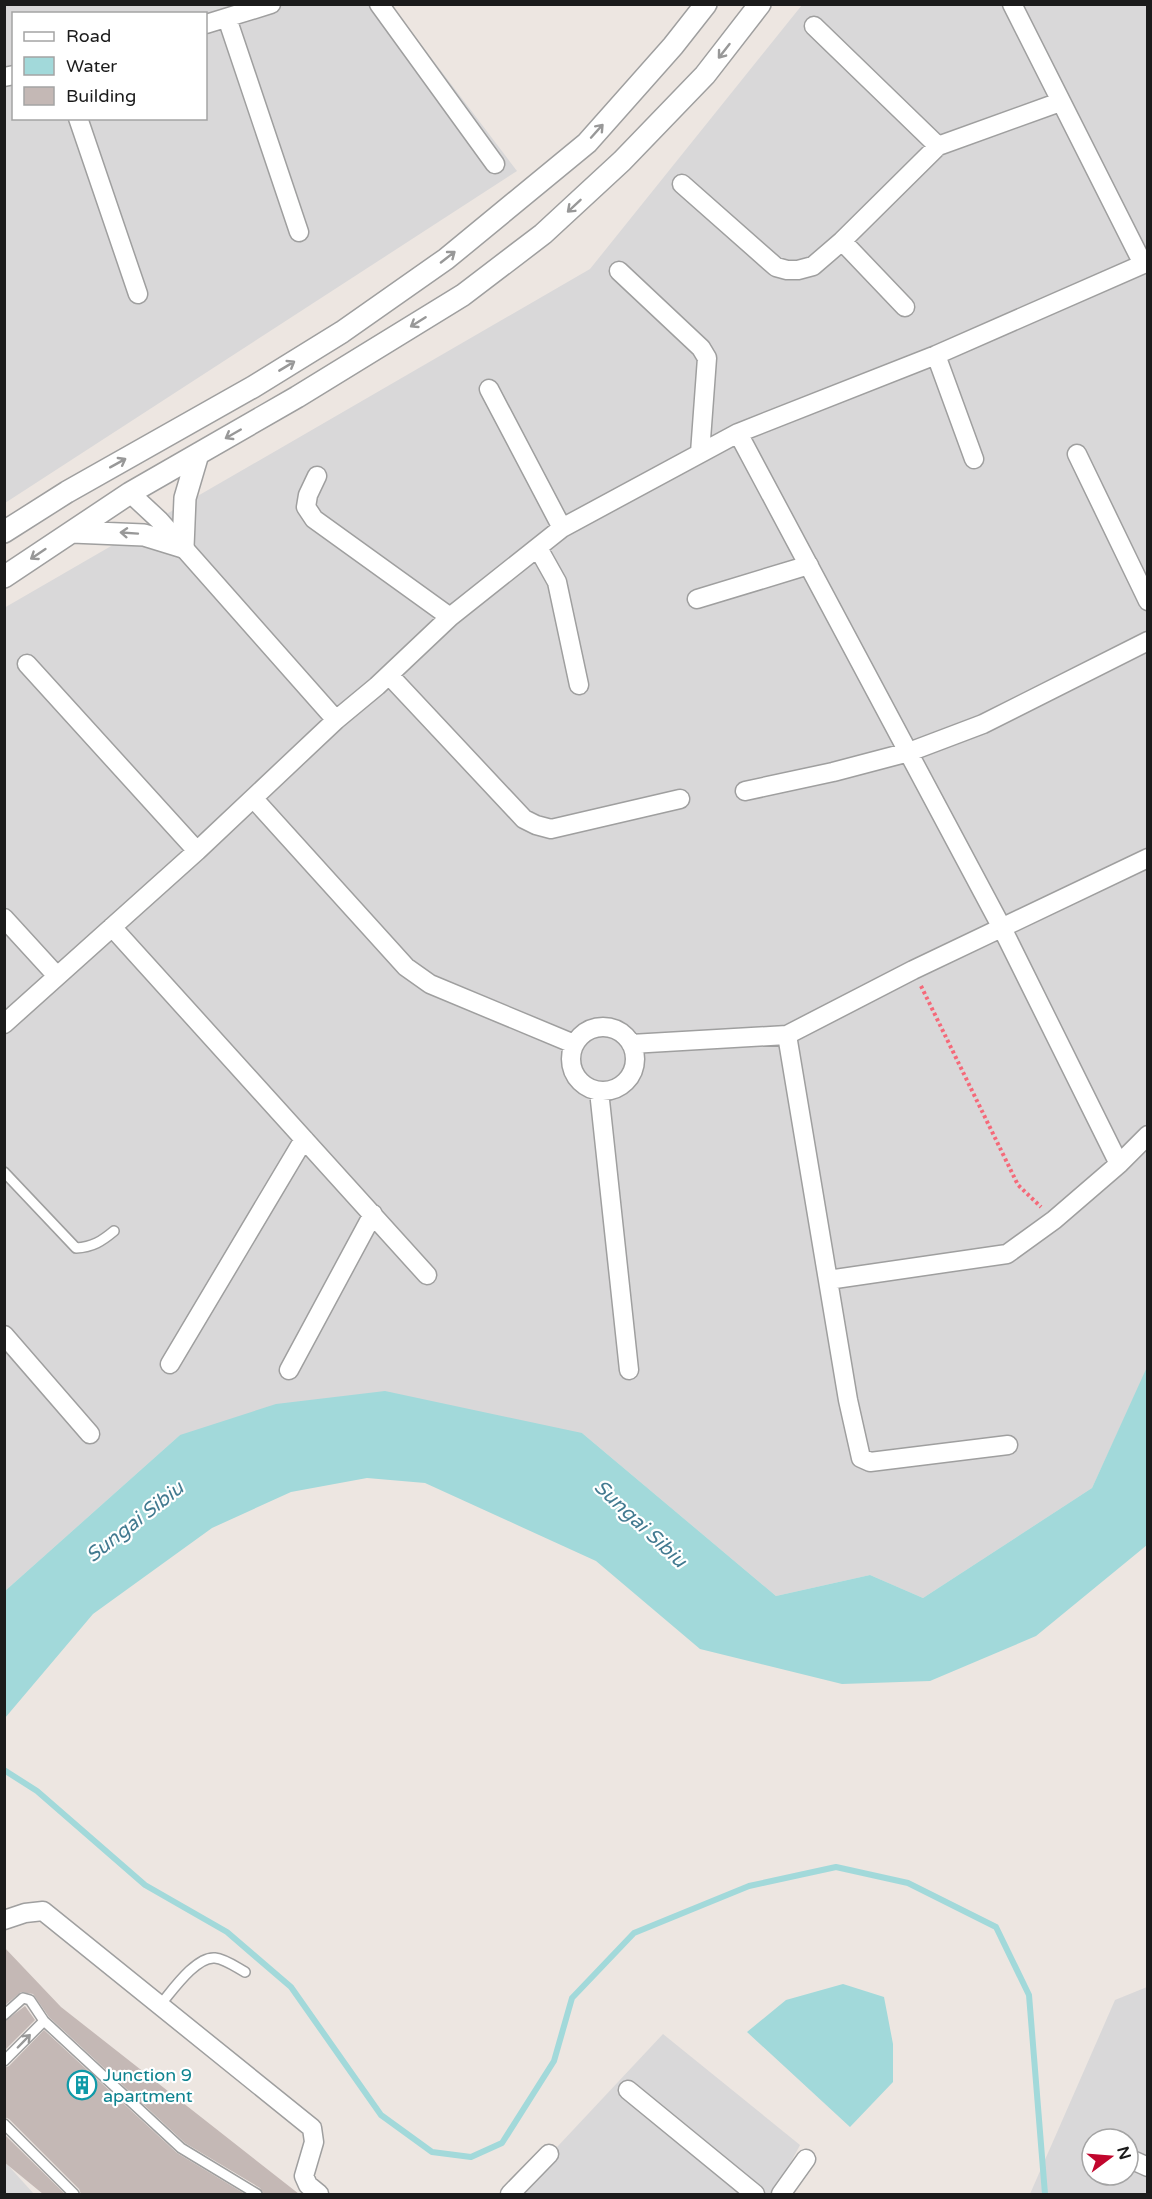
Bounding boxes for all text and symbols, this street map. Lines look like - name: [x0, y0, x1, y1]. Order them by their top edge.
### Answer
- legend: [12, 12, 207, 120]
- text: Road: [66, 25, 111, 47]
- one-way arrow: [718, 42, 730, 58]
- text: Water: [66, 55, 117, 77]
- text: Building: [66, 85, 136, 107]
- one-way arrow: [590, 124, 604, 139]
- one-way arrow: [566, 198, 581, 213]
- one-way arrow: [440, 251, 456, 263]
- one-way arrow: [410, 317, 427, 329]
- one-way arrow: [278, 360, 295, 372]
- one-way arrow: [225, 428, 242, 440]
- one-way arrow: [109, 457, 126, 469]
- one-way arrow: [119, 528, 139, 539]
- one-way arrow: [31, 548, 47, 560]
- water label: Sungai Sibiu: [81, 1475, 190, 1568]
- water label: Sungai Sibiu: [589, 1475, 692, 1574]
- one-way arrow: [17, 2033, 31, 2048]
- place label: Junction 9 apartment: [103, 2064, 193, 2107]
- building icon: Junction 9 apartment: [66, 2069, 98, 2101]
- north arrow: [1080, 2127, 1140, 2187]
- text: N: [1112, 2144, 1135, 2162]

